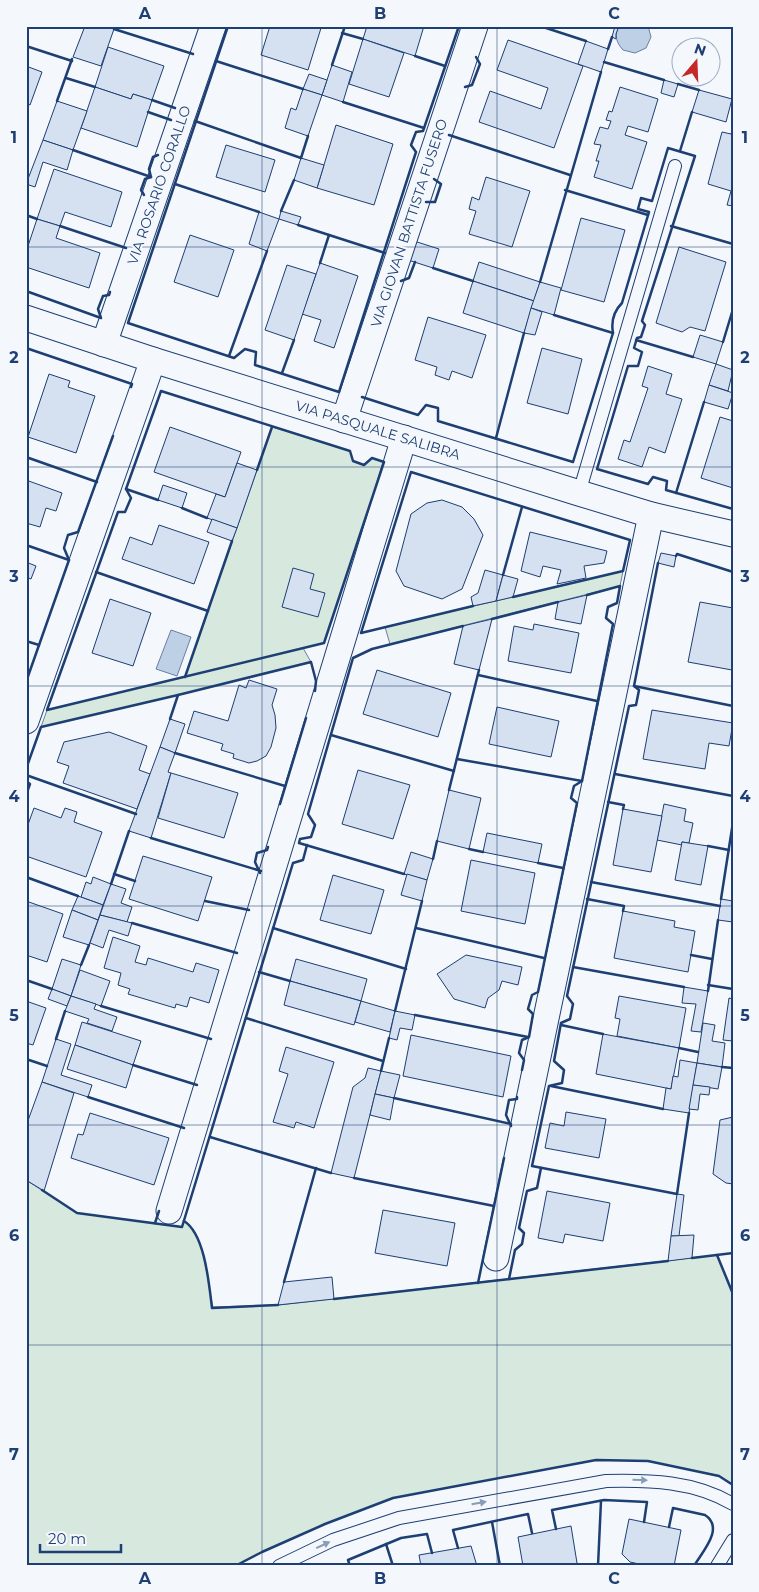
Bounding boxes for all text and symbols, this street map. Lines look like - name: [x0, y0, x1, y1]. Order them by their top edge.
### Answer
- text: A: [138, 4, 152, 23]
- text: B: [374, 4, 386, 23]
- text: C: [608, 4, 620, 23]
- north arrow: [672, 38, 722, 88]
- text: N: [692, 39, 709, 60]
- street label: VIA ROSARIO CORALLO: [123, 103, 195, 267]
- street label: VIA GIOVAN BATTISTA FUSERO: [367, 116, 451, 330]
- text: 1: [11, 128, 17, 147]
- text: 1: [742, 128, 748, 147]
- text: 2: [9, 348, 19, 367]
- text: 2: [740, 348, 750, 367]
- street label: VIA PASQUALE SALIBRA: [293, 396, 463, 464]
- text: 3: [8, 567, 19, 586]
- text: 3: [739, 567, 750, 586]
- text: 4: [8, 787, 20, 806]
- text: 4: [739, 787, 751, 806]
- text: 5: [9, 1006, 19, 1025]
- text: 5: [740, 1006, 750, 1025]
- text: 6: [9, 1226, 19, 1245]
- text: 6: [740, 1226, 750, 1245]
- text: 7: [9, 1445, 19, 1464]
- text: 7: [740, 1445, 750, 1464]
- one-way arrow: [632, 1477, 648, 1485]
- one-way arrow: [472, 1499, 488, 1507]
- scale bar: [40, 1522, 121, 1554]
- text: 20 m: [48, 1529, 86, 1548]
- one-way arrow: [316, 1541, 330, 1549]
- text: A: [138, 1569, 152, 1588]
- text: B: [374, 1569, 386, 1588]
- text: C: [608, 1569, 620, 1588]

